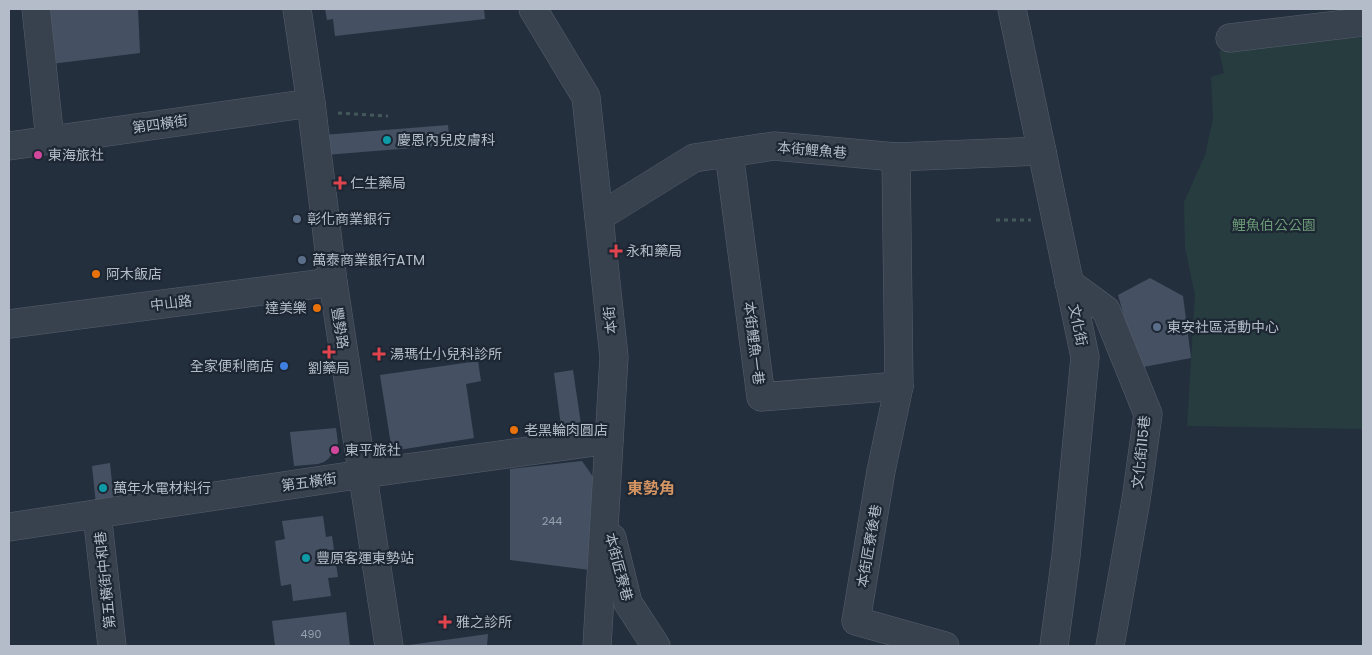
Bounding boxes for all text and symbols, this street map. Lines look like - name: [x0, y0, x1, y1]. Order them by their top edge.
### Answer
- street label: 第四橫街: [131, 110, 189, 138]
- place label: 慶恩內兒皮膚科: [397, 130, 495, 150]
- marker: 慶恩內兒皮膚科: [381, 134, 393, 146]
- street label: 本街鯉魚巷: [776, 137, 848, 163]
- place label: 東海旅社: [48, 145, 104, 165]
- marker: 東海旅社: [32, 149, 44, 161]
- place label: 仁生藥局: [350, 173, 406, 193]
- marker: 仁生藥局: [334, 177, 346, 189]
- place label: 彰化商業銀行: [307, 209, 391, 229]
- marker: 彰化商業銀行: [291, 213, 303, 225]
- park label: 鯉魚伯公公園: [1232, 215, 1316, 235]
- place label: 永和藥局: [626, 241, 682, 261]
- marker: 永和藥局: [610, 245, 622, 257]
- place label: 萬泰商業銀行ATM: [312, 250, 425, 270]
- marker: 萬泰商業銀行ATM: [296, 254, 308, 266]
- place label: 阿木飯店: [106, 264, 162, 284]
- marker: 阿木飯店: [90, 268, 102, 280]
- street label: 中山路: [149, 291, 193, 315]
- place label: 達美樂: [265, 298, 307, 318]
- street label: 本街鯉魚一巷: [739, 300, 769, 386]
- marker: 達美樂: [311, 302, 323, 314]
- street label: 文化街: [1064, 302, 1092, 348]
- street label: 本街: [599, 305, 621, 335]
- street label: 豐勢路: [327, 306, 353, 350]
- place label: 東安社區活動中心: [1167, 317, 1279, 337]
- marker: 東安社區活動中心: [1151, 321, 1163, 333]
- place label: 湯瑪仕小兒科診所: [390, 344, 502, 364]
- marker: 劉藥局: [323, 346, 335, 358]
- marker: 湯瑪仕小兒科診所: [372, 347, 386, 361]
- place label: 全家便利商店: [190, 356, 274, 376]
- place label: 劉藥局: [308, 358, 350, 378]
- marker: 全家便利商店: [278, 360, 290, 372]
- street label: 文化街115巷: [1127, 414, 1155, 490]
- place label: 老黑輪肉圓店: [524, 420, 608, 440]
- marker: 老黑輪肉圓店: [508, 424, 520, 436]
- place label: 東平旅社: [345, 440, 401, 460]
- marker: 東平旅社: [329, 444, 341, 456]
- street label: 第五橫街: [280, 468, 338, 496]
- district label: 東勢角: [627, 477, 675, 500]
- place label: 萬年水電材料行: [113, 478, 211, 498]
- marker: 萬年水電材料行: [97, 482, 109, 494]
- street label: 本街匠寮後巷: [852, 503, 886, 589]
- house number: 244: [542, 513, 562, 529]
- street label: 第五橫街中和巷: [90, 530, 120, 630]
- street label: 本街匠寮巷: [600, 531, 638, 603]
- place label: 豐原客運東勢站: [316, 548, 414, 568]
- marker: 豐原客運東勢站: [300, 552, 312, 564]
- place label: 雅之診所: [456, 612, 512, 632]
- marker: 雅之診所: [438, 615, 452, 629]
- house number: 490: [301, 626, 321, 642]

